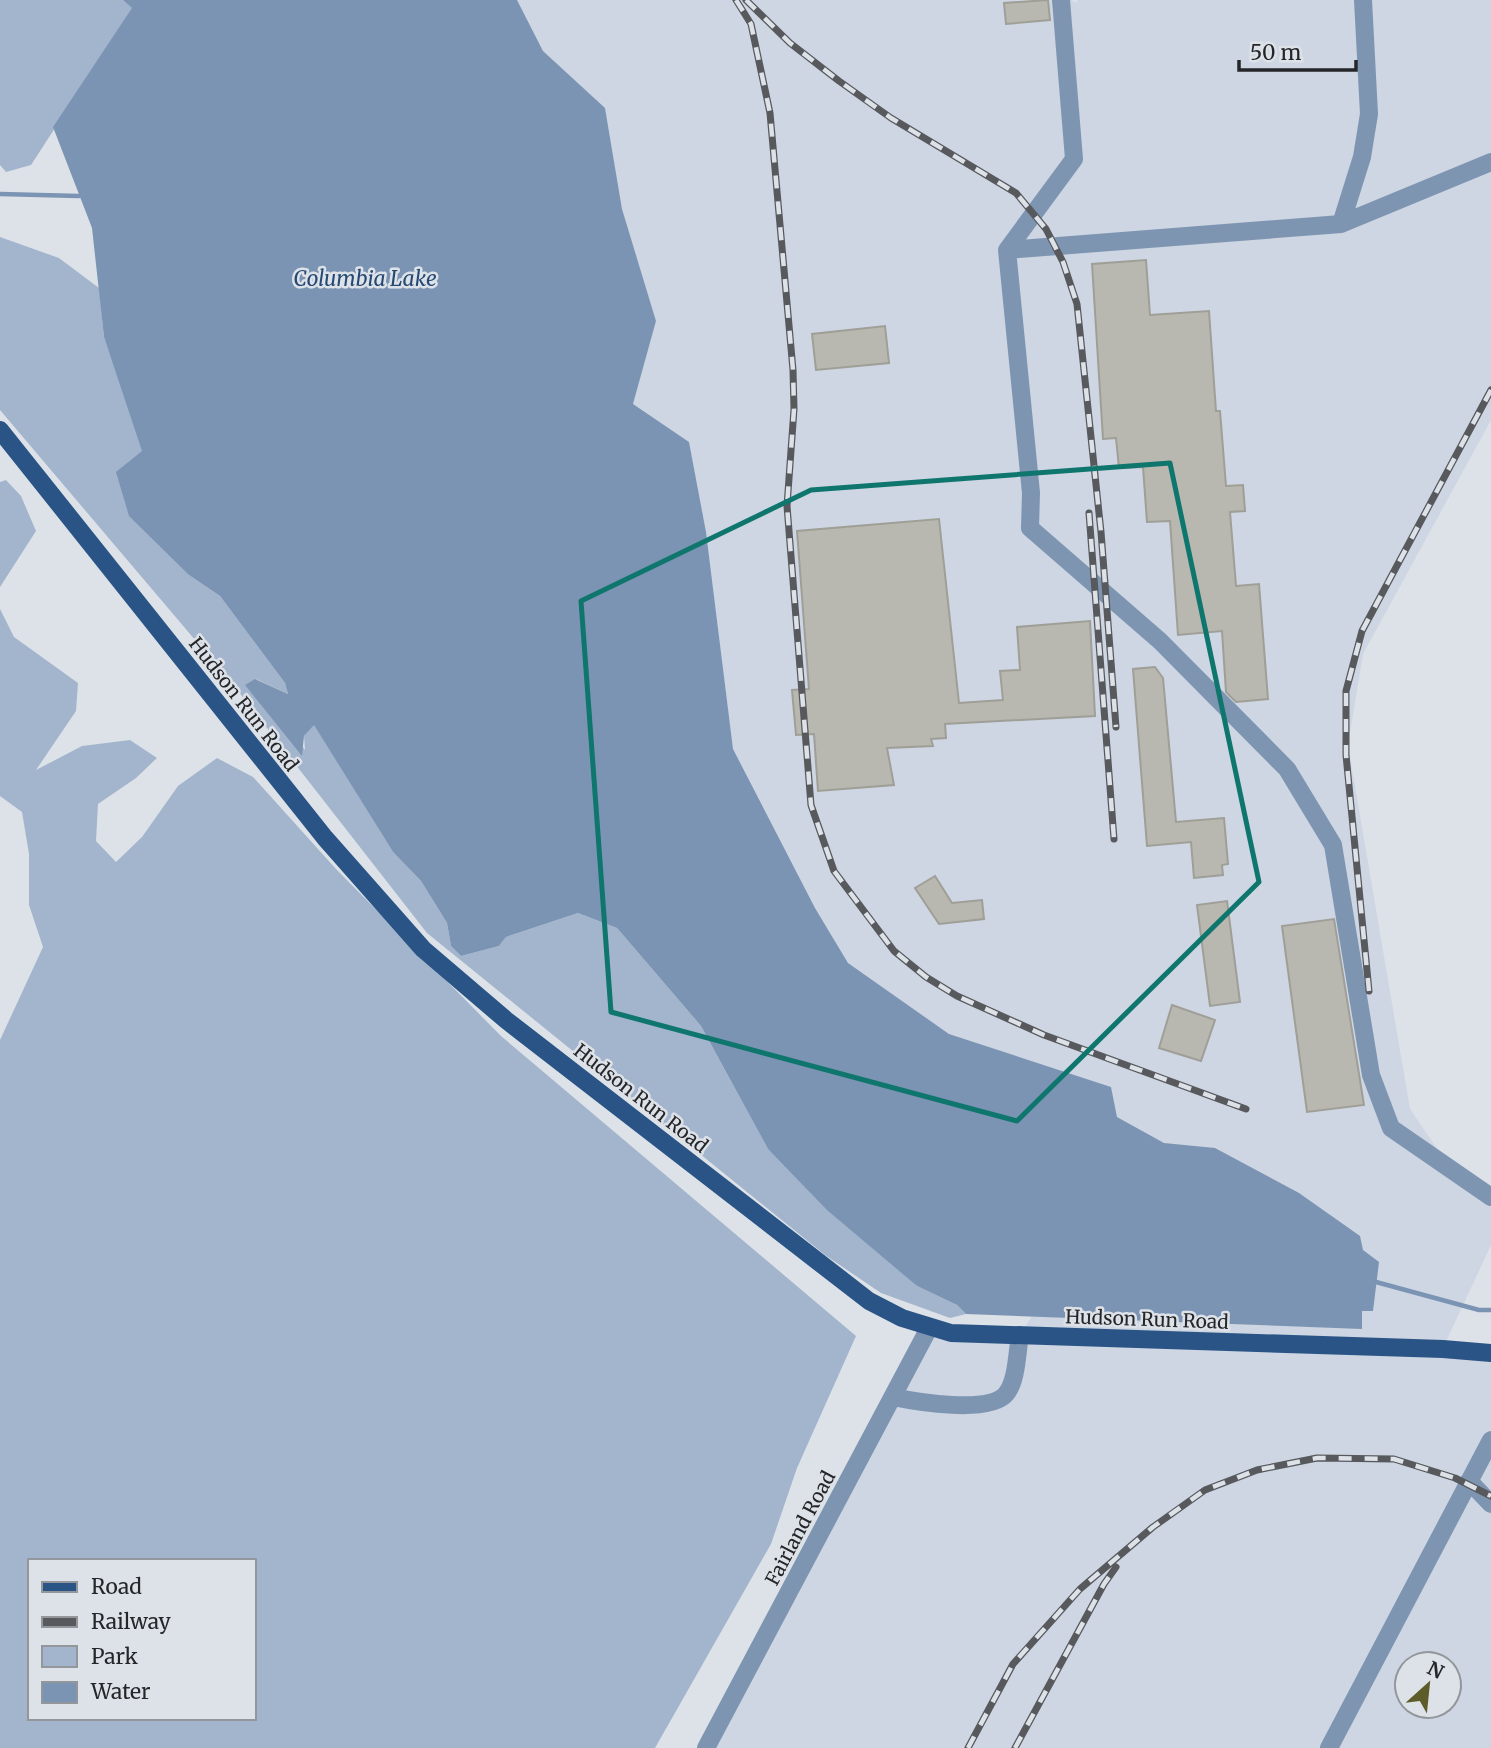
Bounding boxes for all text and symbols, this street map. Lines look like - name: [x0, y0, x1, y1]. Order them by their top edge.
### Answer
- scale bar: [1239, 28, 1356, 72]
- text: 50 m: [1250, 39, 1301, 66]
- water label: Columbia Lake: [293, 265, 437, 292]
- street label: Hudson Run Road: [184, 632, 304, 776]
- street label: Hudson Run Road: [569, 1038, 713, 1158]
- street label: Hudson Run Road: [1065, 1304, 1229, 1334]
- street label: Fairland Road: [760, 1467, 840, 1589]
- legend: [28, 1559, 256, 1720]
- text: Road: [91, 1573, 142, 1600]
- text: Railway: [91, 1608, 172, 1635]
- text: Park: [91, 1643, 138, 1670]
- north arrow: [1393, 1650, 1463, 1720]
- text: N: [1424, 1656, 1448, 1684]
- text: Water: [90, 1678, 150, 1705]

